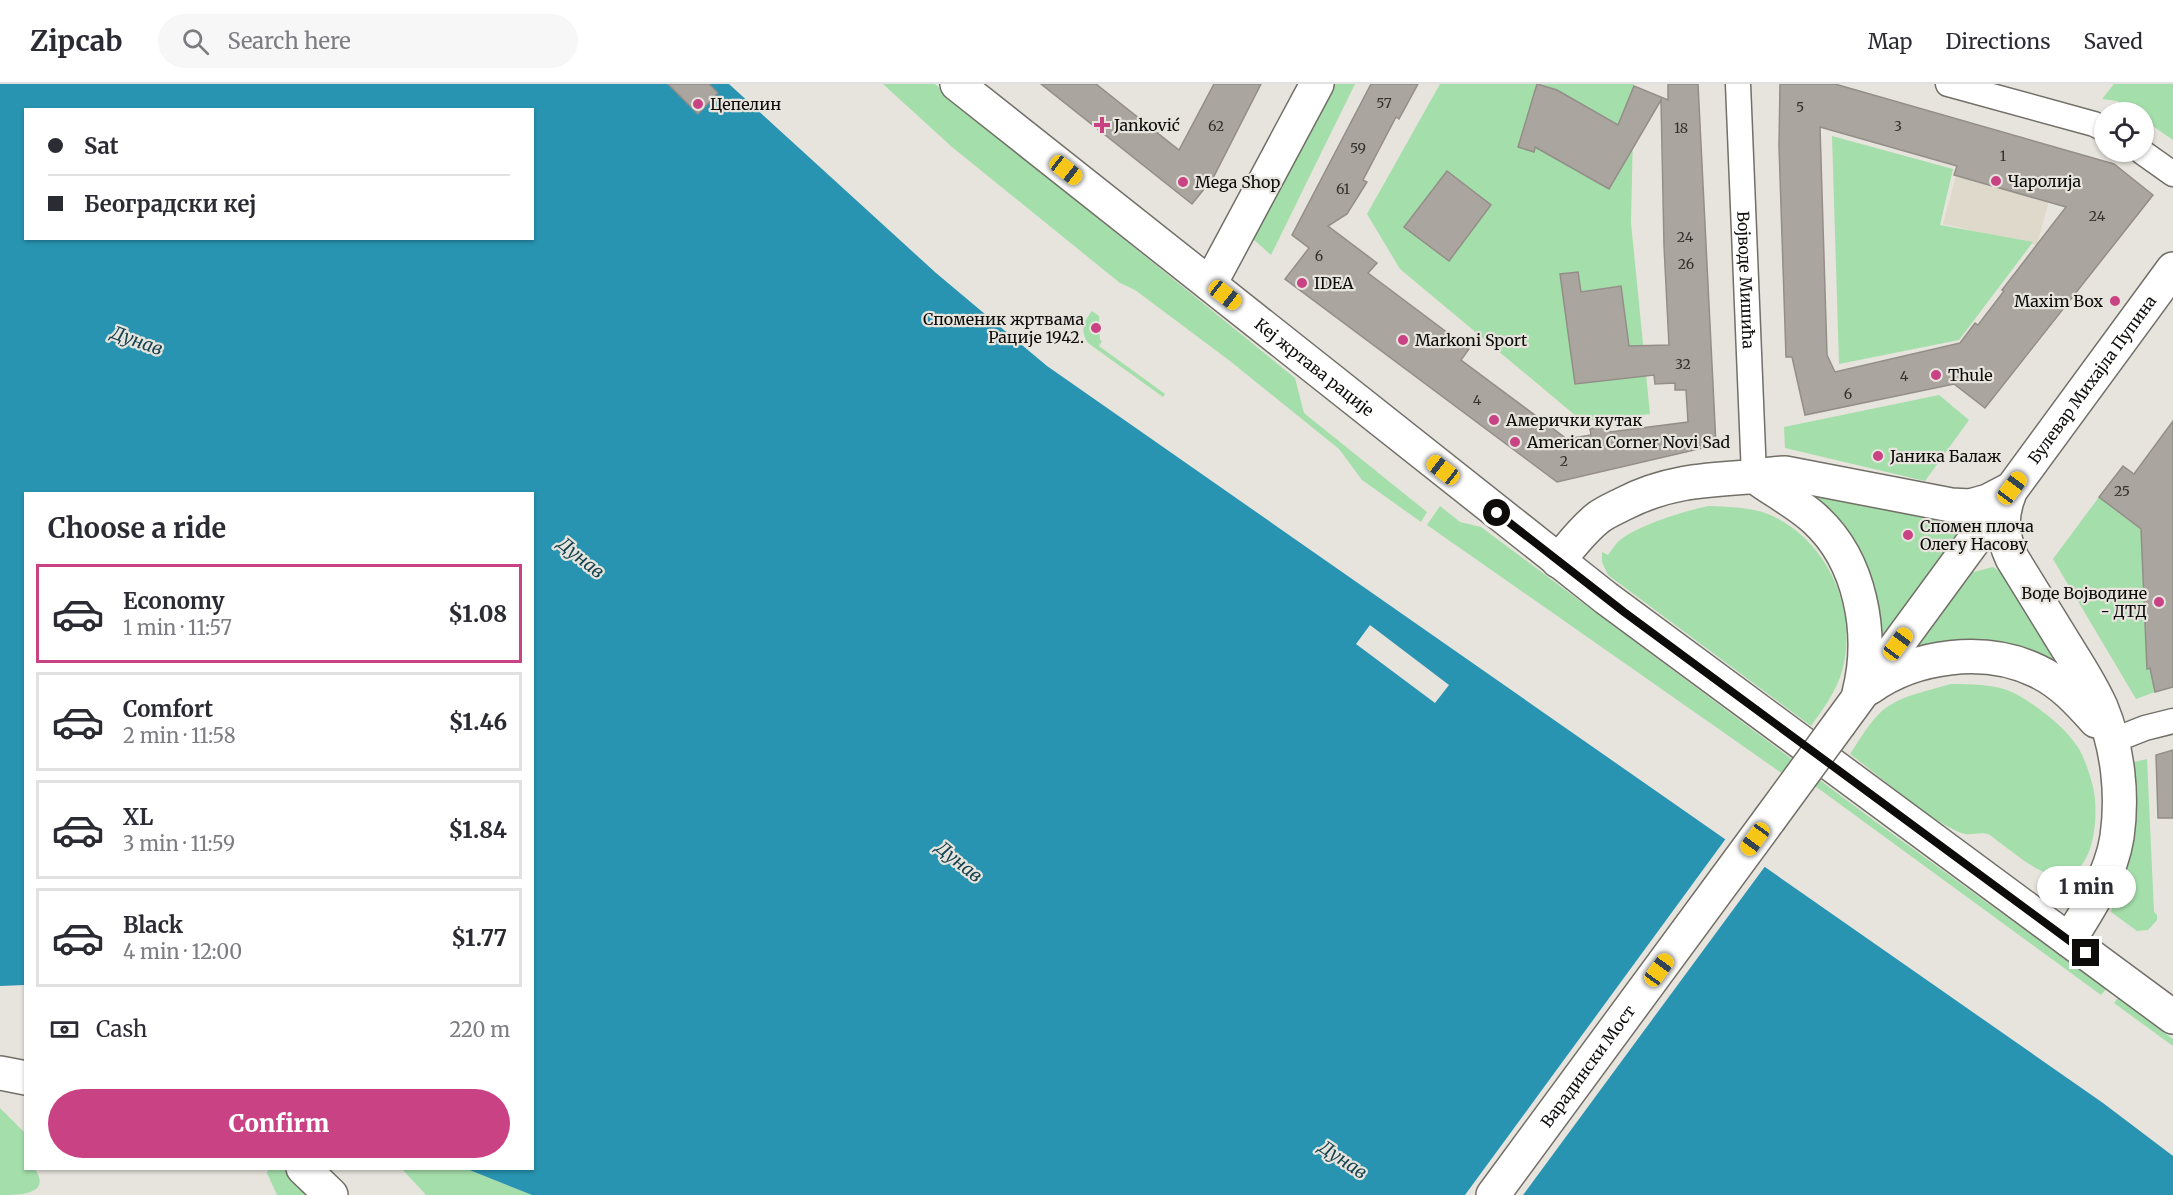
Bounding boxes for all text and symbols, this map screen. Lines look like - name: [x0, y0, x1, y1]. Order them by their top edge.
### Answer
- search box: [158, 14, 578, 68]
- text: Zipcab: [30, 23, 122, 59]
- icon: search: [179, 25, 212, 58]
- text: Search here: [227, 27, 351, 55]
- text: Map: [1868, 28, 1912, 55]
- text: Directions: [1945, 28, 2050, 55]
- text: Saved: [2083, 28, 2143, 55]
- place label: Цепелин: [710, 94, 781, 114]
- house number: 57: [1376, 94, 1392, 112]
- marker: Цепелин: [691, 97, 705, 111]
- house number: 5: [1796, 98, 1804, 116]
- map controls: [2094, 102, 2154, 162]
- button: locate: [2094, 102, 2154, 162]
- place label: Janković: [1113, 115, 1180, 135]
- house number: 62: [1208, 117, 1224, 135]
- house number: 3: [1894, 117, 1902, 135]
- marker: Janković: [1095, 118, 1109, 132]
- house number: 18: [1674, 119, 1688, 137]
- text: Sat: [84, 132, 119, 160]
- house number: 59: [1350, 139, 1366, 157]
- house number: 1: [2000, 147, 2006, 165]
- car: [1046, 152, 1086, 188]
- place label: Чаролија: [2008, 171, 2081, 191]
- place label: Mega Shop: [1195, 172, 1280, 192]
- marker: Чаролија: [1989, 174, 2003, 188]
- marker: Mega Shop: [1176, 175, 1190, 189]
- house number: 61: [1336, 180, 1350, 198]
- text: Београдски кеј: [84, 190, 257, 218]
- house number: 24: [2089, 207, 2106, 225]
- street label: Војводе Мишића: [1733, 211, 1759, 350]
- house number: 24: [1677, 228, 1694, 246]
- house number: 6: [1315, 247, 1323, 265]
- house number: 26: [1678, 255, 1694, 273]
- place label: IDEA: [1314, 273, 1354, 293]
- marker: IDEA: [1295, 276, 1309, 290]
- car: [1205, 277, 1245, 313]
- place label: Maxim Box: [2014, 291, 2103, 311]
- street label: Булевар Михајла Пупина: [2024, 291, 2161, 468]
- marker: Maxim Box: [2108, 294, 2122, 308]
- place label: Споменик жртвама Рације 1942.: [923, 309, 1084, 347]
- street label: Кеј жртава рације: [1251, 314, 1378, 420]
- water label: Дунав: [106, 320, 166, 360]
- marker: Споменик жртвама Рације 1942.: [1089, 321, 1103, 335]
- place label: Markoni Sport: [1415, 330, 1528, 350]
- marker: Markoni Sport: [1396, 333, 1410, 347]
- house number: 32: [1675, 355, 1691, 373]
- place label: Thule: [1948, 365, 1993, 385]
- house number: 4: [1900, 367, 1909, 385]
- marker: Thule: [1929, 368, 1943, 382]
- house number: 6: [1844, 385, 1852, 403]
- house number: 4: [1473, 391, 1482, 409]
- place label: Амерички кутак: [1505, 410, 1642, 430]
- marker: Амерички кутак: [1487, 413, 1501, 427]
- place label: American Corner Novi Sad: [1526, 432, 1731, 452]
- marker: American Corner Novi Sad: [1508, 435, 1522, 449]
- place label: Јаника Балаж: [1889, 446, 2002, 466]
- marker: Јаника Балаж: [1871, 449, 1885, 463]
- car: [1423, 452, 1463, 488]
- house number: 2: [1560, 452, 1568, 470]
- car: [1994, 468, 2030, 508]
- house number: 25: [2114, 482, 2130, 500]
- route start: [1483, 499, 1510, 526]
- text: Choose a ride: [48, 511, 226, 545]
- place label: Спомен плоча Олегу Насову: [1920, 516, 2034, 554]
- marker: Спомен плоча Олегу Насову: [1901, 528, 1915, 542]
- water label: Дунав: [552, 531, 609, 583]
- place label: Воде Војводине - ДТД: [2021, 583, 2147, 621]
- icon: car: [51, 587, 105, 641]
- text: Economy: [123, 587, 224, 615]
- marker: Воде Војводине - ДТД: [2152, 595, 2166, 609]
- text: $1.08: [448, 600, 507, 628]
- text: 1 min · 11:57: [123, 615, 232, 640]
- car: [1880, 624, 1916, 664]
- icon: car: [51, 695, 105, 749]
- text: Comfort: [123, 695, 213, 723]
- text: $1.46: [449, 708, 507, 736]
- text: 2 min · 11:58: [123, 723, 236, 748]
- icon: car: [51, 803, 105, 857]
- text: XL: [123, 803, 153, 831]
- text: $1.84: [448, 816, 507, 844]
- car: [1737, 819, 1773, 859]
- text: 3 min · 11:59: [123, 831, 235, 856]
- water label: Дунав: [930, 835, 987, 887]
- callout: 1 min: [2036, 866, 2136, 908]
- text: 1 min: [2059, 874, 2114, 899]
- icon: car: [51, 911, 105, 965]
- text: Black: [123, 911, 183, 939]
- text: $1.77: [451, 924, 507, 952]
- text: 4 min · 12:00: [123, 939, 242, 964]
- route end: [2072, 939, 2099, 966]
- car: [1641, 950, 1677, 990]
- street label: Варадински Мост: [1536, 1001, 1639, 1131]
- icon: cash: [48, 1013, 81, 1046]
- text: Cash: [96, 1015, 147, 1043]
- text: 220 m: [450, 1017, 510, 1042]
- button: Confirm: [48, 1089, 510, 1158]
- water label: Дунав: [1313, 1134, 1372, 1184]

